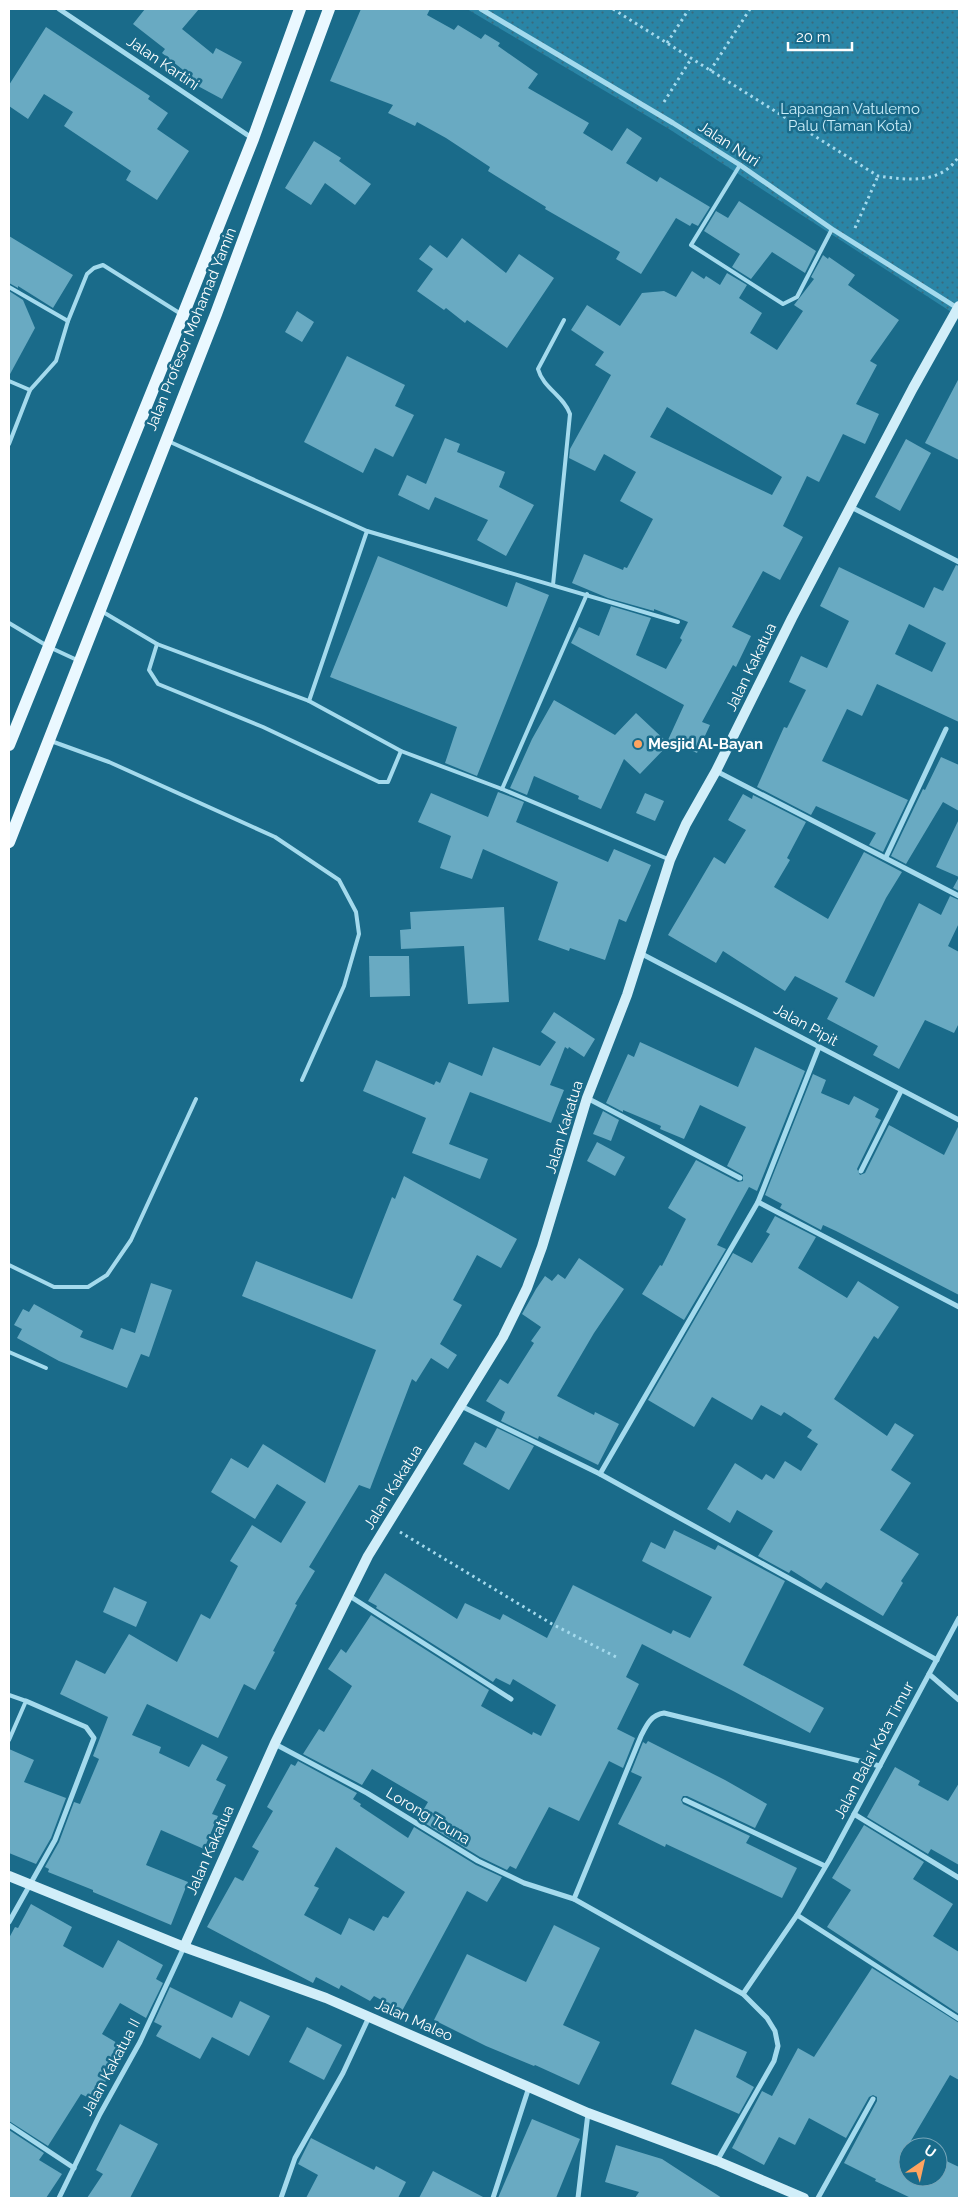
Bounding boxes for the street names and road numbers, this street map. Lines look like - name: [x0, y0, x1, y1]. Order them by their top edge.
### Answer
- street label: Jalan Kartini: [123, 32, 203, 94]
- street label: Jalan Nuri: [695, 118, 763, 170]
- street label: Jalan Profesor Mohamad Yamin: [142, 225, 240, 433]
- street label: Jalan Kakatua: [722, 620, 780, 714]
- street label: Jalan Pipit: [771, 1000, 841, 1050]
- street label: Jalan Kakatua: [541, 1078, 587, 1176]
- street label: Jalan Kakatua: [360, 1441, 426, 1533]
- street label: Jalan Balai Kota Timur: [830, 1678, 918, 1822]
- street label: Lorong Touna: [383, 1784, 473, 1848]
- street label: Jalan Kakatua: [182, 1802, 238, 1898]
- street label: Jalan Maleo: [372, 1995, 456, 2045]
- street label: Jalan Kakatua II: [78, 2015, 144, 2119]

